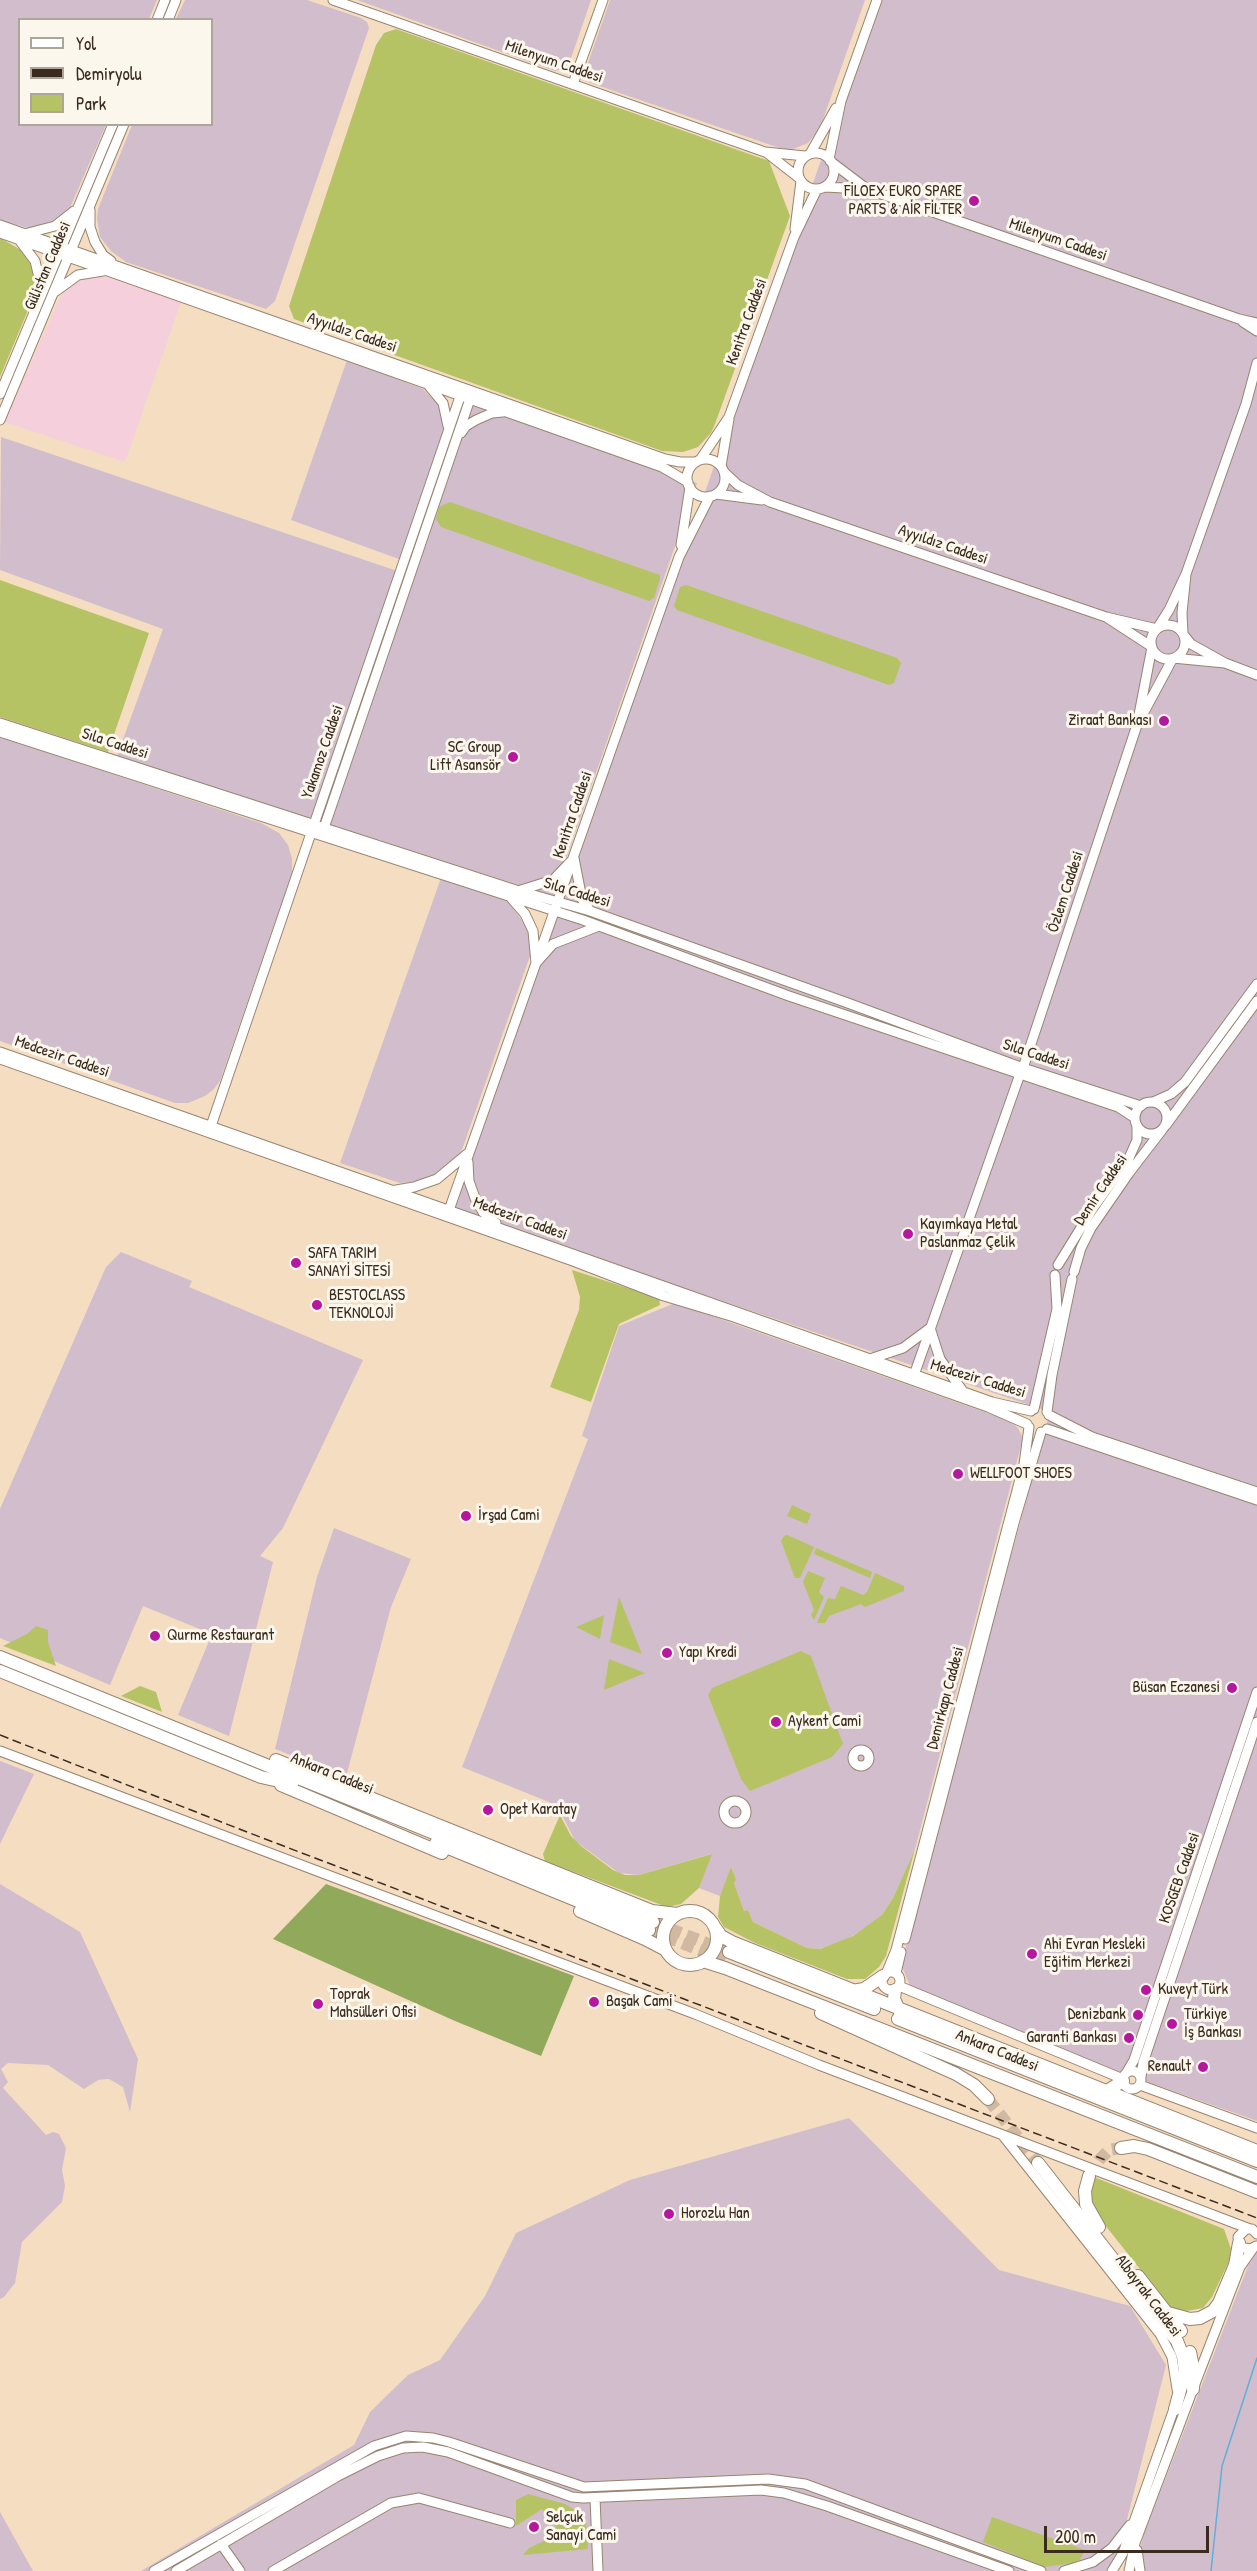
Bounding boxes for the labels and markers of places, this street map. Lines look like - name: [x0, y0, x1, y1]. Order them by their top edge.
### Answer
- place label: FİLOEX EURO SPARE PARTS & AİR FİLTER: [844, 182, 962, 220]
- marker: FİLOEX EURO SPARE PARTS & AİR FİLTER: [967, 194, 981, 208]
- place label: Ziraat Bankası: [1068, 711, 1152, 731]
- marker: Ziraat Bankası: [1157, 714, 1171, 728]
- place label: SC Group Lift Asansör: [430, 738, 501, 776]
- marker: SC Group Lift Asansör: [506, 750, 520, 764]
- place label: Kayımkaya Metal Paslanmaz Çelik: [920, 1215, 1017, 1253]
- marker: Kayımkaya Metal Paslanmaz Çelik: [901, 1227, 915, 1241]
- place label: SAFA TARIM SANAYİ SİTESİ: [308, 1244, 391, 1282]
- marker: SAFA TARIM SANAYİ SİTESİ: [289, 1256, 303, 1270]
- place label: BESTOCLASS TEKNOLOJİ: [329, 1286, 405, 1324]
- marker: BESTOCLASS TEKNOLOJİ: [310, 1298, 324, 1312]
- place label: WELLFOOT SHOES: [970, 1464, 1072, 1484]
- marker: WELLFOOT SHOES: [951, 1467, 965, 1481]
- place label: İrşad Cami: [478, 1506, 540, 1526]
- marker: İrşad Cami: [459, 1509, 473, 1523]
- place label: Qurme Restaurant: [167, 1626, 274, 1646]
- marker: Qurme Restaurant: [148, 1629, 162, 1643]
- place label: Yapı Kredi: [679, 1643, 737, 1663]
- marker: Yapı Kredi: [660, 1646, 674, 1660]
- place label: Büsan Eczanesi: [1132, 1678, 1220, 1698]
- marker: Büsan Eczanesi: [1225, 1681, 1239, 1695]
- place label: Aykent Cami: [788, 1712, 862, 1732]
- marker: Aykent Cami: [769, 1715, 783, 1729]
- place label: Opet Karatay: [500, 1800, 577, 1820]
- marker: Opet Karatay: [481, 1803, 495, 1817]
- place label: Ahi Evran Mesleki Eğitim Merkezi: [1044, 1935, 1146, 1973]
- marker: Ahi Evran Mesleki Eğitim Merkezi: [1025, 1947, 1039, 1961]
- place label: Kuveyt Türk: [1158, 1980, 1228, 2000]
- marker: Kuveyt Türk: [1139, 1983, 1153, 1997]
- place label: Toprak Mahsülleri Ofisi: [330, 1985, 417, 2023]
- place label: Başak Cami: [606, 1992, 673, 2012]
- marker: Başak Cami: [587, 1995, 601, 2009]
- marker: Toprak Mahsülleri Ofisi: [311, 1997, 325, 2011]
- place label: Denizbank: [1068, 2005, 1126, 2025]
- place label: Türkiye İş Bankası: [1184, 2005, 1242, 2043]
- marker: Denizbank: [1131, 2008, 1145, 2022]
- marker: Türkiye İş Bankası: [1165, 2017, 1179, 2031]
- place label: Garanti Bankası: [1026, 2028, 1117, 2048]
- marker: Garanti Bankası: [1122, 2031, 1136, 2045]
- place label: Renault: [1148, 2057, 1191, 2077]
- marker: Renault: [1196, 2060, 1210, 2074]
- place label: Horozlu Han: [681, 2204, 750, 2224]
- marker: Horozlu Han: [662, 2207, 676, 2221]
- place label: Selçuk Sanayi Cami: [546, 2508, 617, 2546]
- marker: Selçuk Sanayi Cami: [527, 2520, 541, 2534]

